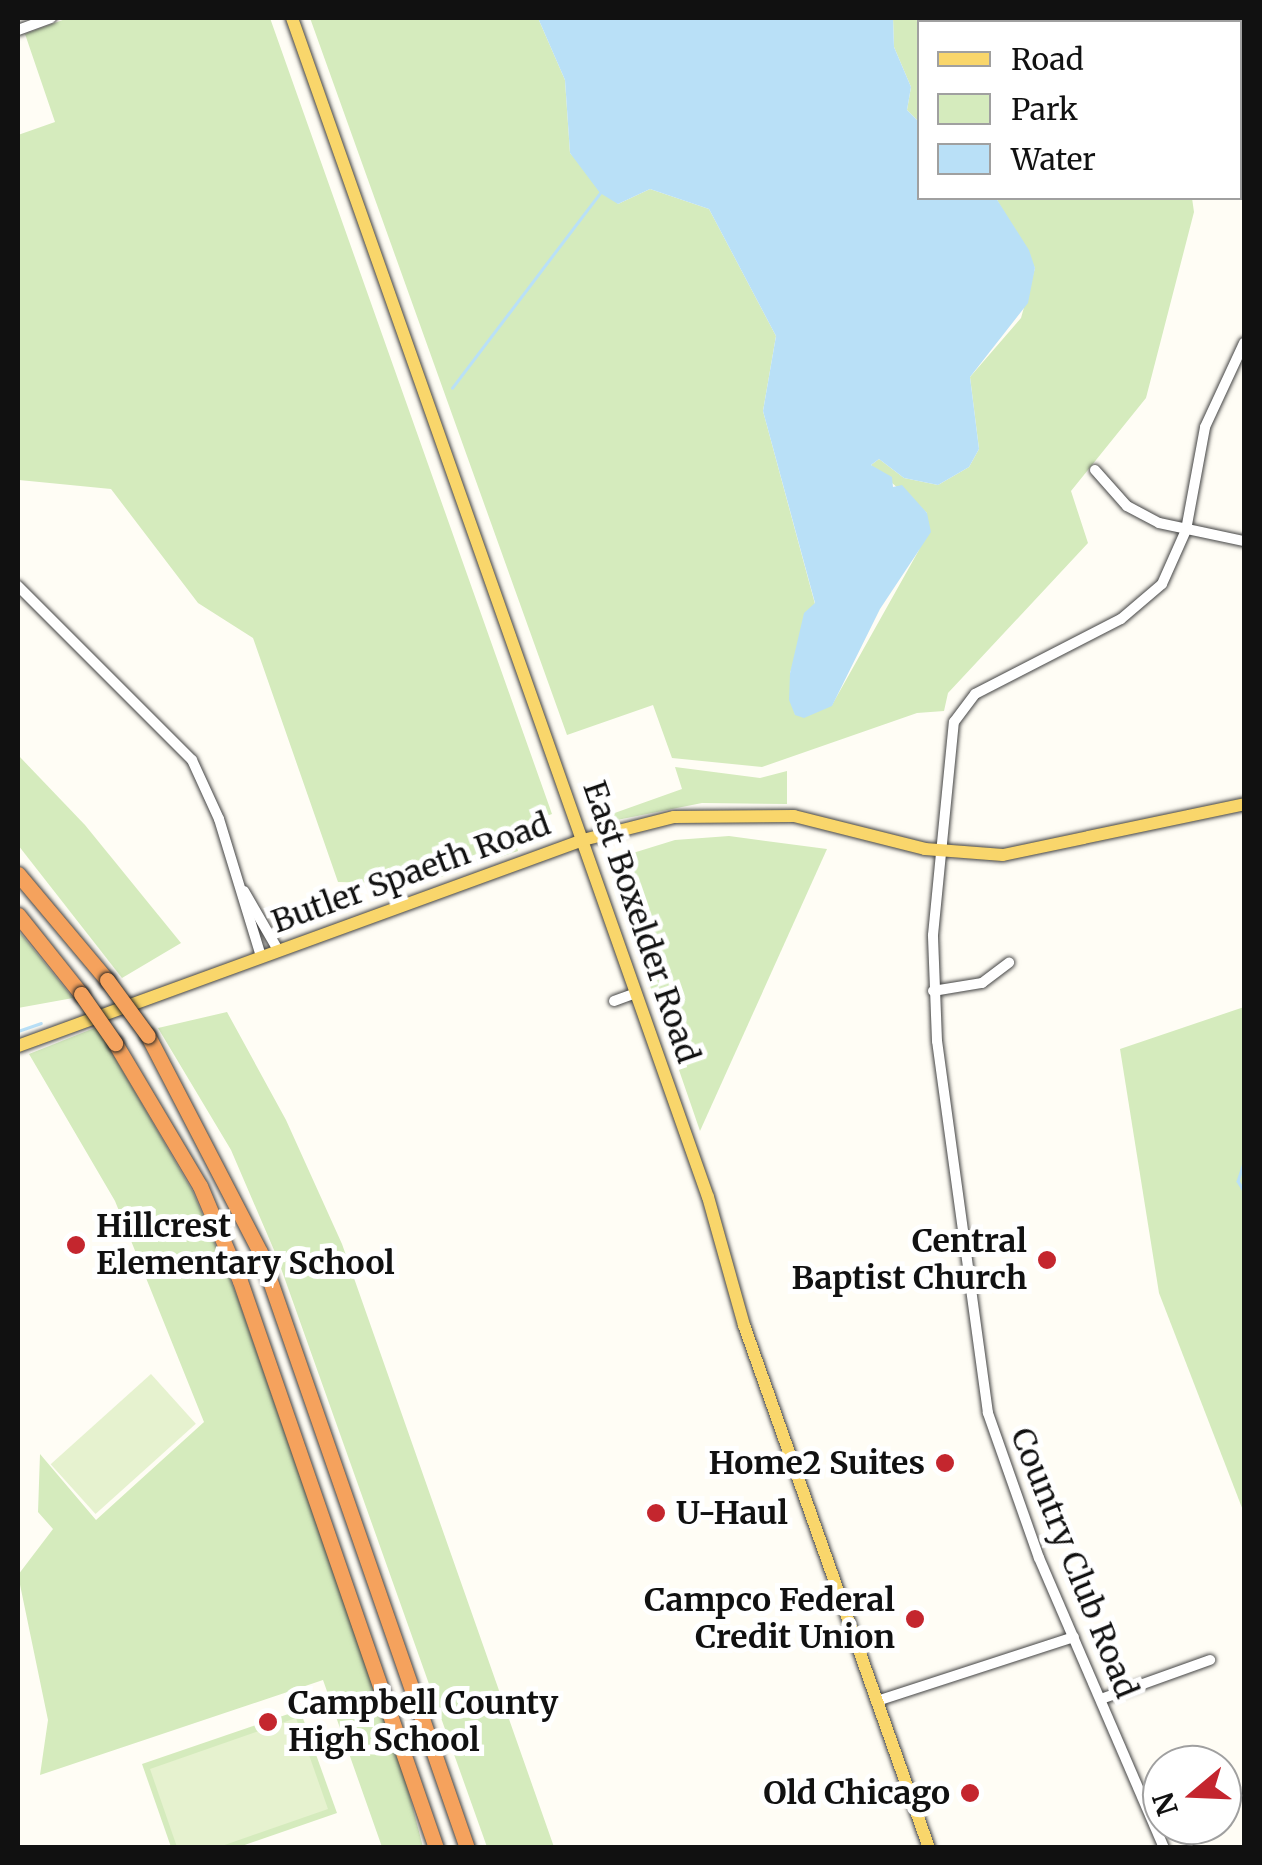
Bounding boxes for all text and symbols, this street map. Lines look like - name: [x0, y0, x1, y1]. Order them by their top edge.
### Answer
- legend: [917, 20, 1242, 200]
- text: Road: [1011, 40, 1084, 78]
- text: Park: [1011, 90, 1078, 128]
- text: Water: [1011, 140, 1096, 178]
- street label: East Boxelder Road: [575, 776, 707, 1068]
- street label: Butler Spaeth Road: [267, 805, 555, 941]
- place label: Hillcrest Elementary School: [96, 1208, 395, 1283]
- place label: Central Baptist Church: [792, 1223, 1027, 1298]
- marker: Hillcrest Elementary School: [65, 1234, 87, 1256]
- marker: Central Baptist Church: [1036, 1249, 1058, 1271]
- street label: Country Club Road: [1002, 1422, 1146, 1704]
- place label: Home2 Suites: [709, 1444, 925, 1482]
- marker: Home2 Suites: [934, 1452, 956, 1474]
- place label: U-Haul: [676, 1494, 788, 1532]
- marker: U-Haul: [645, 1502, 667, 1524]
- place label: Campco Federal Credit Union: [644, 1582, 895, 1657]
- marker: Campco Federal Credit Union: [904, 1608, 926, 1630]
- place label: Campbell County High School: [288, 1685, 558, 1760]
- marker: Campbell County High School: [257, 1711, 279, 1733]
- north arrow: [1142, 1745, 1242, 1845]
- place label: Old Chicago: [763, 1774, 950, 1812]
- marker: Old Chicago: [959, 1782, 981, 1804]
- text: N: [1145, 1788, 1186, 1820]

